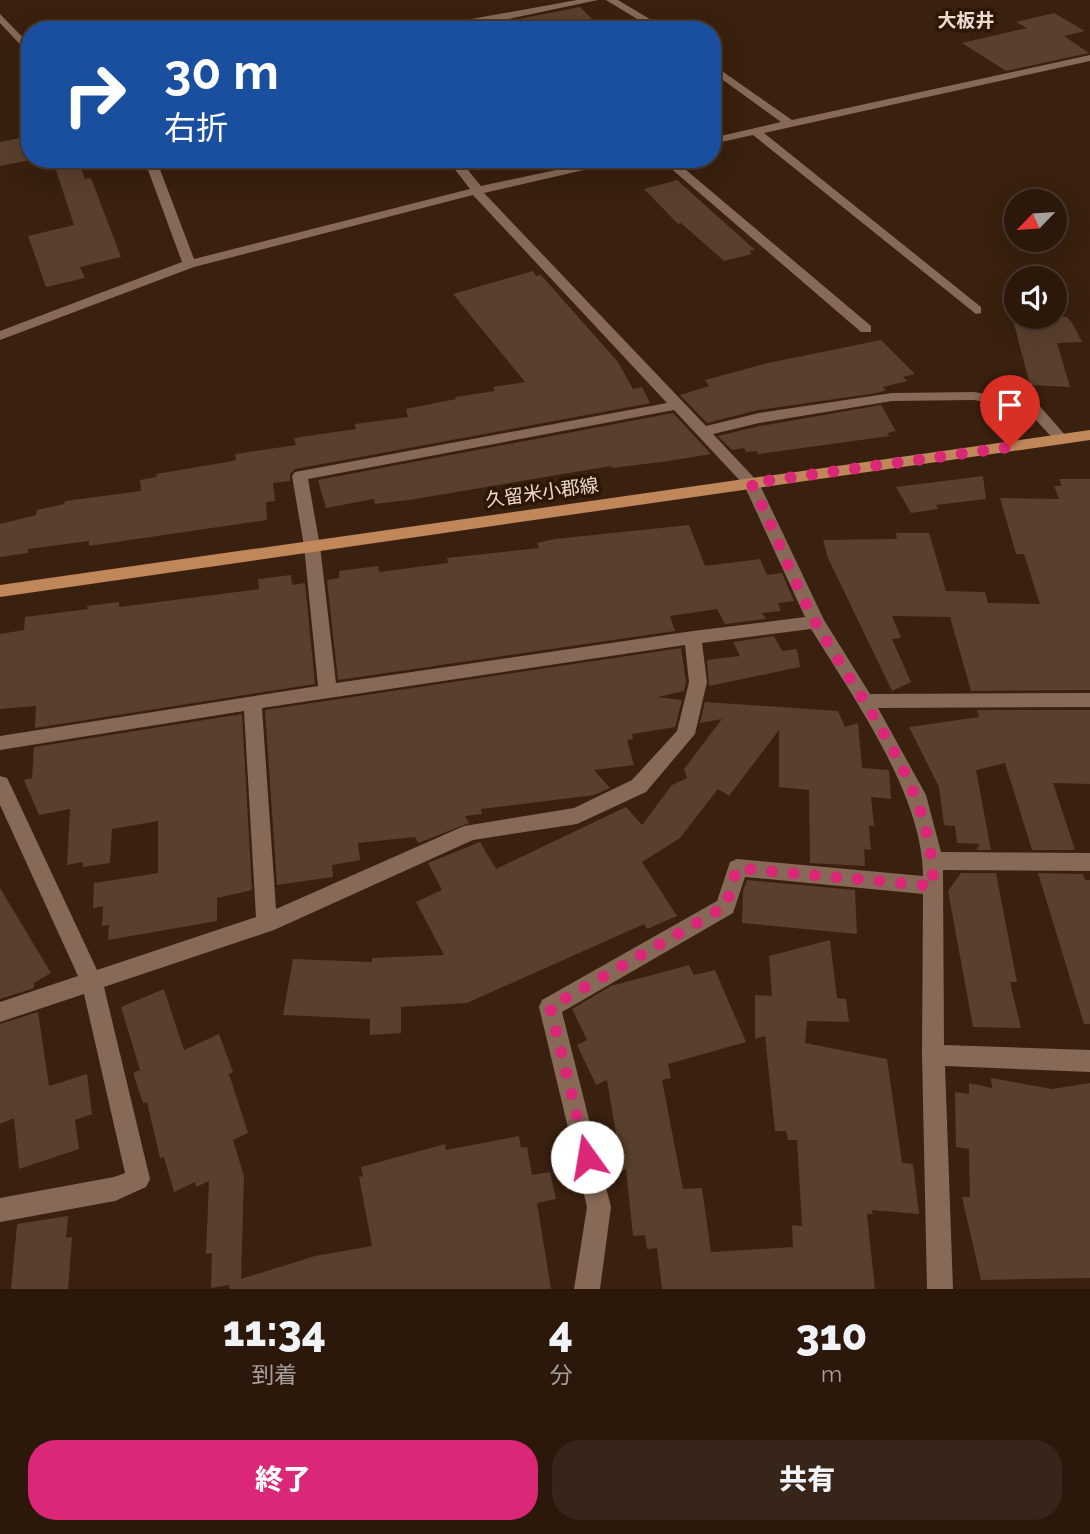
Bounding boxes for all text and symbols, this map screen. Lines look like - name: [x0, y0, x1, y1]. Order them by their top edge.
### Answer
- district label: 大板井: [937, 9, 995, 31]
- text: 30 m: [164, 43, 279, 100]
- icon: right: [49, 49, 140, 140]
- text: 右折: [164, 109, 228, 146]
- north arrow: [1004, 189, 1068, 252]
- map controls: [1004, 189, 1067, 329]
- button: sound: [1004, 266, 1067, 329]
- pin: [980, 375, 1040, 447]
- icon: arrive: [991, 386, 1029, 424]
- street label: 久留米小郡線: [484, 473, 600, 511]
- position arrow: [550, 1120, 624, 1194]
- text: 11:34: [223, 1307, 326, 1356]
- text: 4: [549, 1307, 573, 1356]
- text: 310: [796, 1311, 867, 1360]
- text: m: [821, 1360, 842, 1387]
- text: 到着: [251, 1361, 297, 1388]
- text: 分: [549, 1361, 572, 1388]
- button: 終了: [28, 1440, 538, 1520]
- button: 共有: [552, 1440, 1062, 1520]

